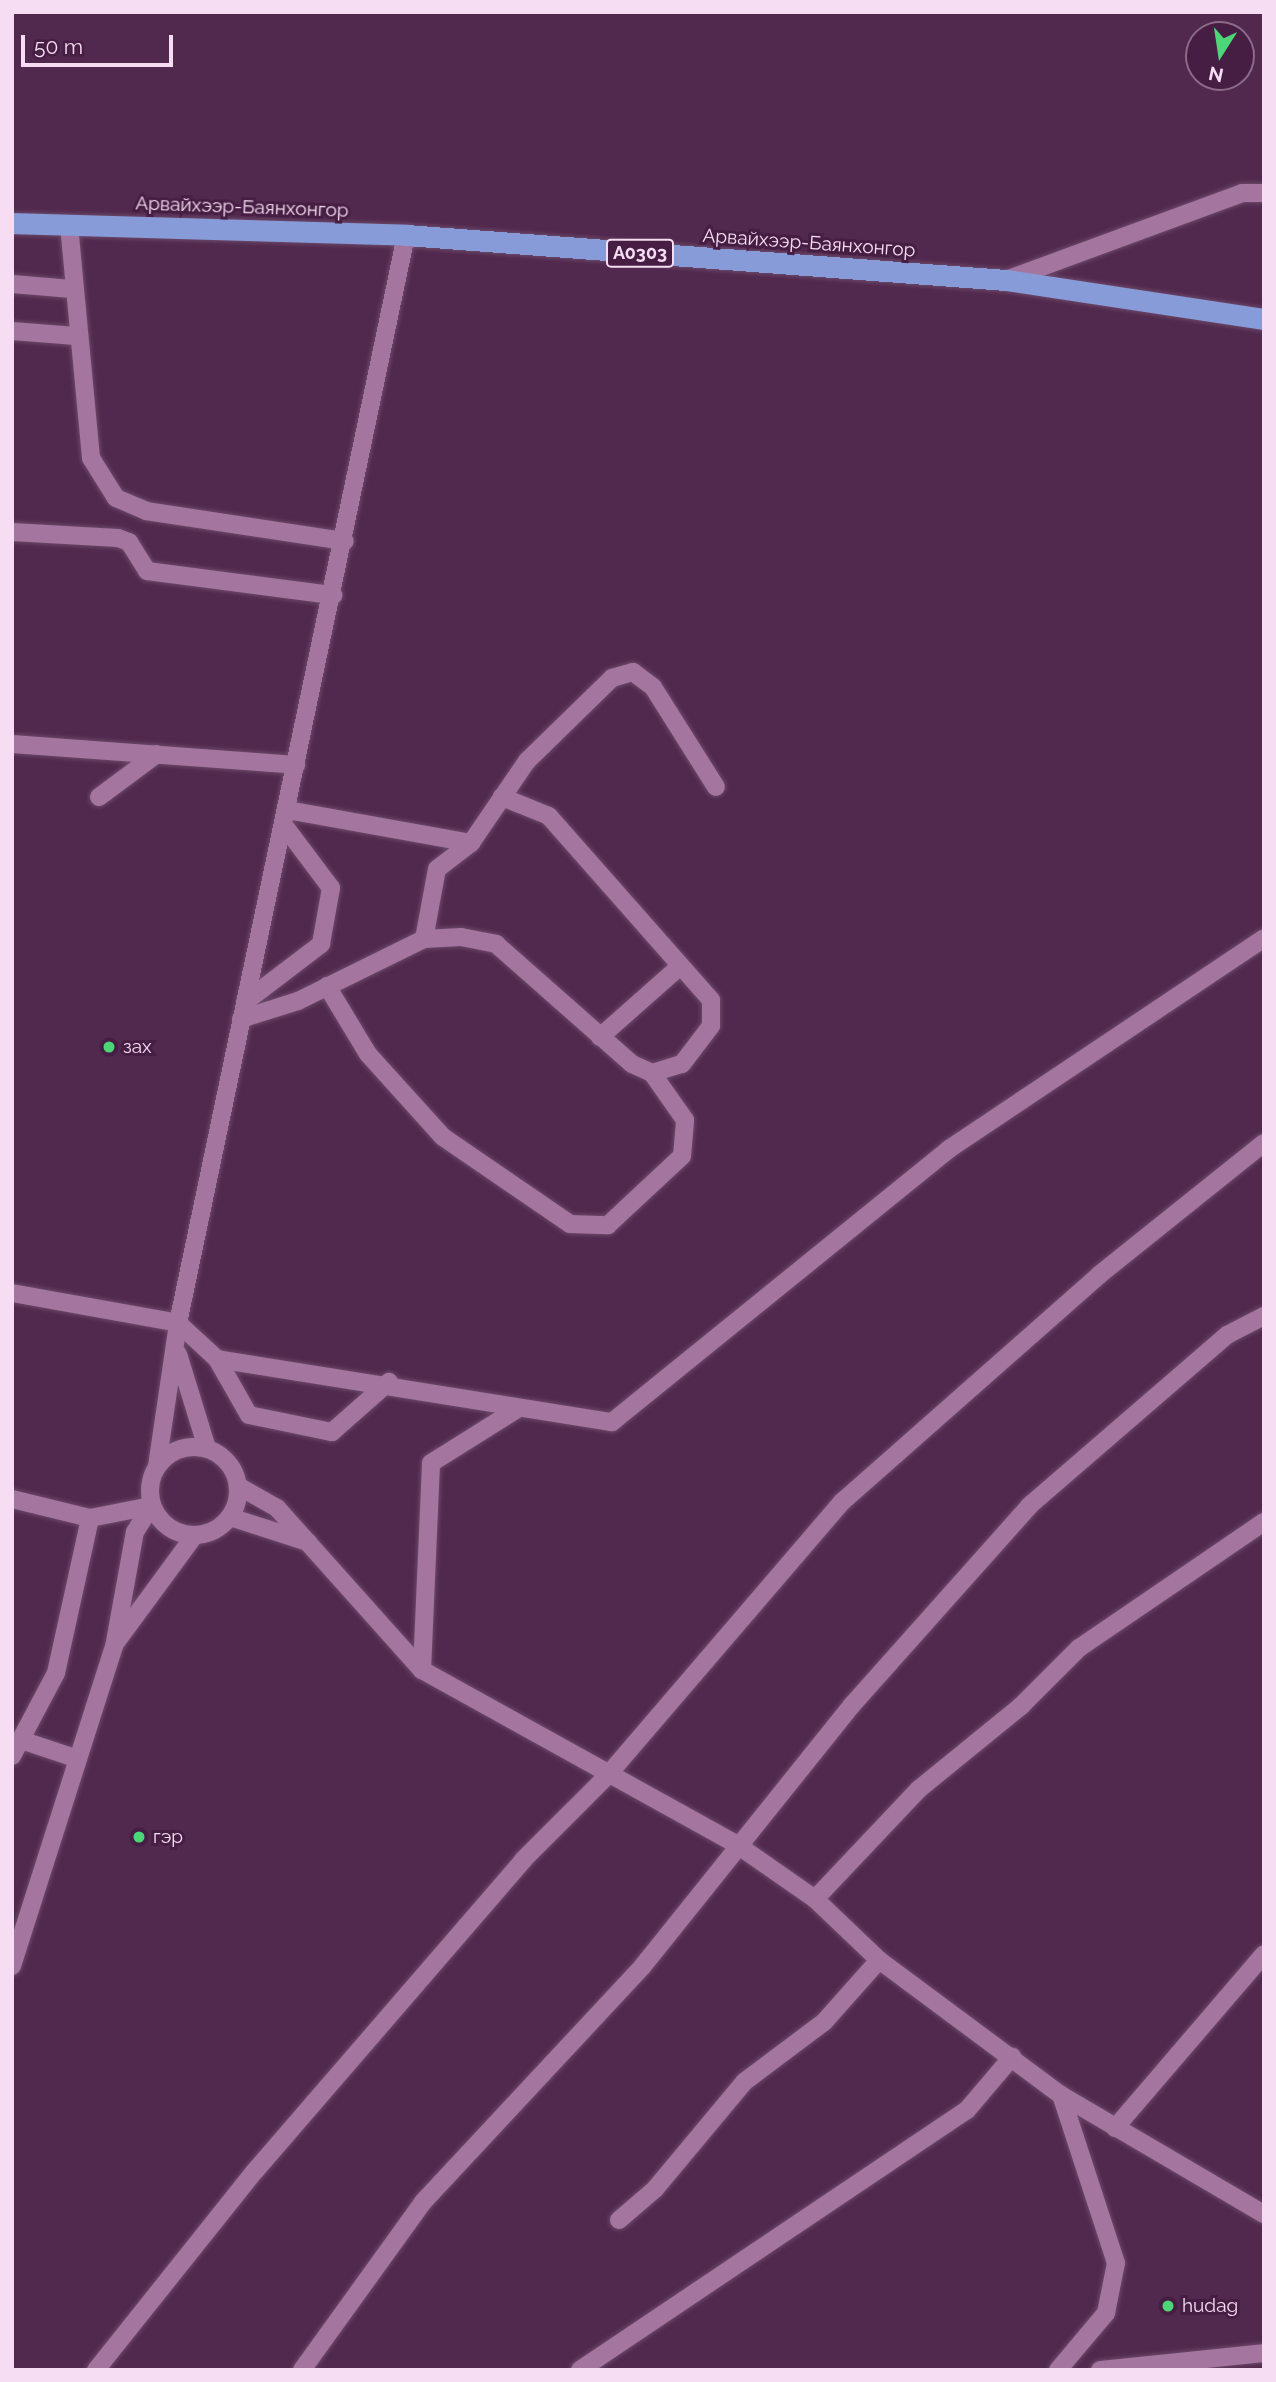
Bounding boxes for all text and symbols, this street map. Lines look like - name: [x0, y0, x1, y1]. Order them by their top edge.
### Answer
- scale bar: [24, 21, 177, 65]
- north arrow: [1185, 21, 1255, 91]
- text: 50 m: [34, 34, 83, 59]
- text: N: [1207, 62, 1225, 87]
- street label: Арвайхээр-Баянхонгор: [135, 192, 349, 222]
- street label: Арвайхээр-Баянхонгор: [702, 224, 916, 262]
- road number: A0303: [605, 239, 675, 268]
- place label: зах: [123, 1036, 152, 1058]
- marker: зах: [101, 1039, 117, 1055]
- place label: гэр: [153, 1826, 183, 1848]
- marker: гэр: [131, 1829, 147, 1845]
- place label: hudag: [1182, 2295, 1238, 2317]
- marker: hudag: [1160, 2298, 1176, 2314]

